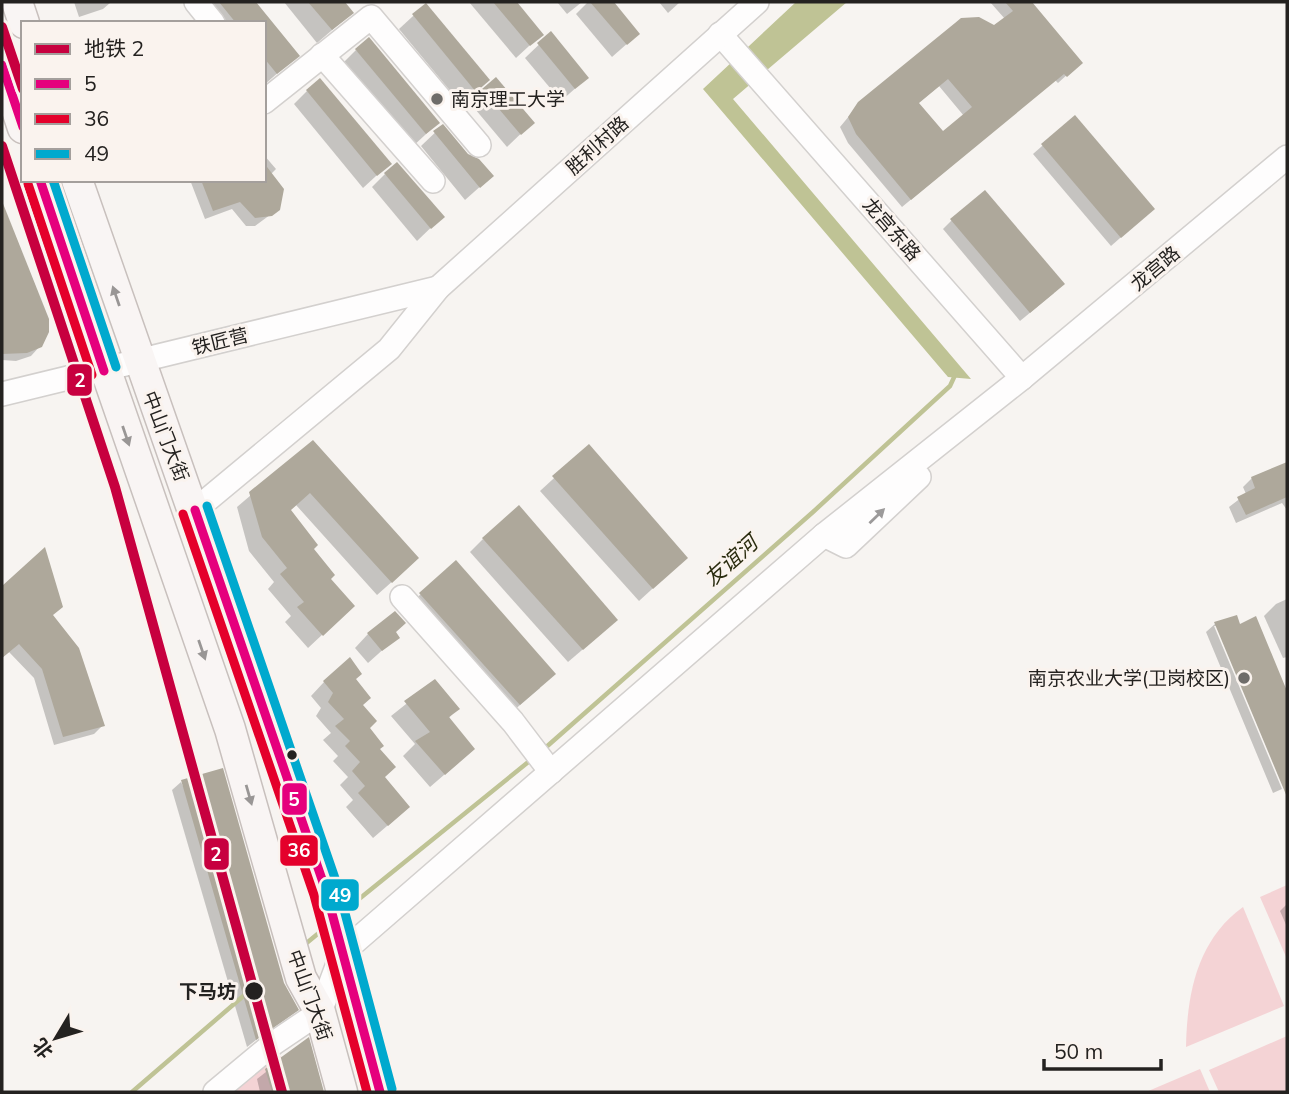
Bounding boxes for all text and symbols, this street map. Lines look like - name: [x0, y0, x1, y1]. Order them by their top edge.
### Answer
- legend: [21, 21, 266, 182]
- text: 地铁 2: [84, 35, 144, 61]
- text: 5: [84, 70, 97, 96]
- place label: 南京理工大学: [451, 87, 565, 111]
- marker: 南京理工大学: [429, 91, 445, 107]
- text: 36: [84, 105, 109, 131]
- street label: 胜利村路: [561, 111, 633, 179]
- text: 49: [84, 140, 109, 166]
- street label: 龙宫东路: [858, 192, 926, 266]
- street label: 龙宫路: [1125, 240, 1185, 296]
- one-way arrow: [110, 285, 121, 306]
- street label: 铁匠营: [189, 322, 251, 360]
- line badge: 2: [66, 363, 93, 397]
- text: 2: [74, 368, 86, 392]
- street label: 中山门大街: [138, 387, 194, 485]
- one-way arrow: [121, 425, 132, 446]
- one-way arrow: [869, 508, 886, 525]
- water label: 友谊河: [698, 527, 765, 591]
- one-way arrow: [197, 640, 208, 661]
- place label: 南京农业大学(卫岗校区): [1028, 666, 1230, 690]
- marker: 南京农业大学(卫岗校区): [1236, 670, 1252, 686]
- unlabelled marker: [285, 748, 299, 762]
- line badge: 5: [281, 782, 308, 816]
- one-way arrow: [244, 785, 254, 806]
- text: 5: [288, 787, 300, 811]
- line badge: 36: [279, 834, 319, 867]
- line badge: 2: [203, 837, 230, 871]
- text: 36: [288, 838, 310, 862]
- text: 2: [210, 842, 222, 866]
- line badge: 49: [320, 878, 360, 912]
- text: 49: [329, 883, 351, 907]
- street label: 中山门大街: [282, 946, 338, 1044]
- place label: 下马坊: [179, 979, 236, 1003]
- marker: 下马坊: [243, 980, 265, 1002]
- north arrow: [21, 1003, 91, 1073]
- scale bar: [1044, 1028, 1161, 1072]
- text: 北: [27, 1034, 58, 1063]
- text: 50 m: [1054, 1038, 1103, 1064]

